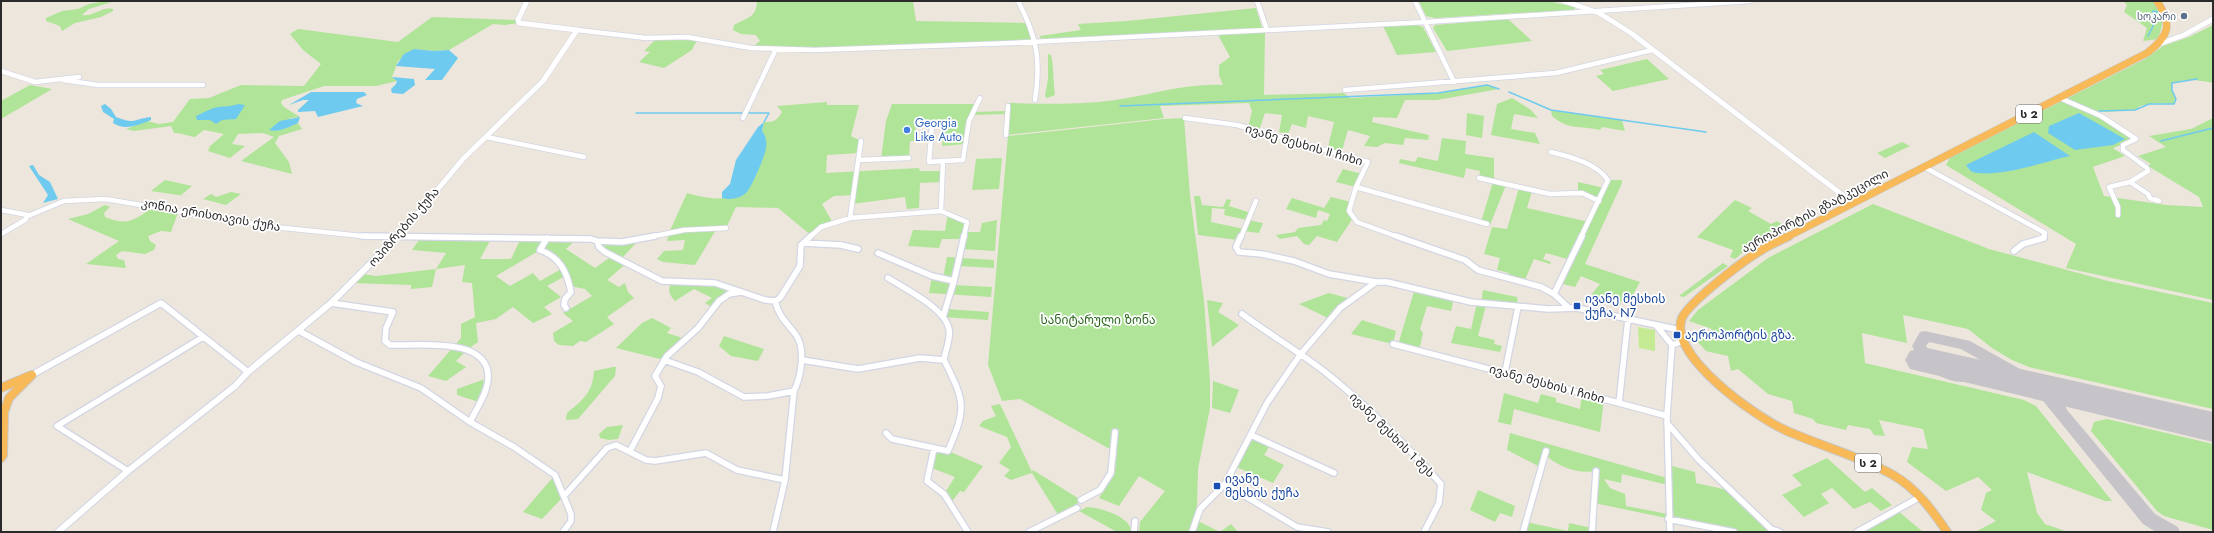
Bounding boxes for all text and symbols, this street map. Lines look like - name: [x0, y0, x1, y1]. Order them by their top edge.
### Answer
- place label: სოკარი: [2137, 9, 2176, 24]
- marker: სოკარი: [2179, 11, 2189, 21]
- road number: ს 2: [2016, 105, 2042, 123]
- place label: Georgia Like Auto: [915, 114, 962, 146]
- street label: ივანე მესხის II ჩიხი: [1243, 120, 1365, 170]
- marker: Georgia Like Auto: [902, 125, 912, 135]
- street label: აეროპორტის გზატკეცილი: [1738, 164, 1892, 258]
- street label: ოპიზრების ქუჩა: [364, 183, 444, 271]
- street label: კოწია ერისთავის ქუჩა: [140, 194, 282, 236]
- place label: ივანე მესხის ქუჩა, N7: [1585, 290, 1666, 322]
- marker: ივანე მესხის ქუჩა, N7: [1572, 301, 1582, 311]
- park label: სანიტარული ზონა: [1040, 311, 1156, 329]
- place label: აეროპორტის გზა.: [1685, 326, 1795, 344]
- marker: აეროპორტის გზა.: [1672, 330, 1682, 340]
- street label: ივანე მესხის I ჩიხი: [1487, 360, 1607, 408]
- street label: ივანე მესხის 1 შეს: [1345, 388, 1439, 482]
- road number: ს 2: [1855, 454, 1881, 472]
- place label: ივანე მესხის ქუჩა: [1225, 470, 1299, 502]
- marker: ივანე მესხის ქუჩა: [1212, 481, 1222, 491]

